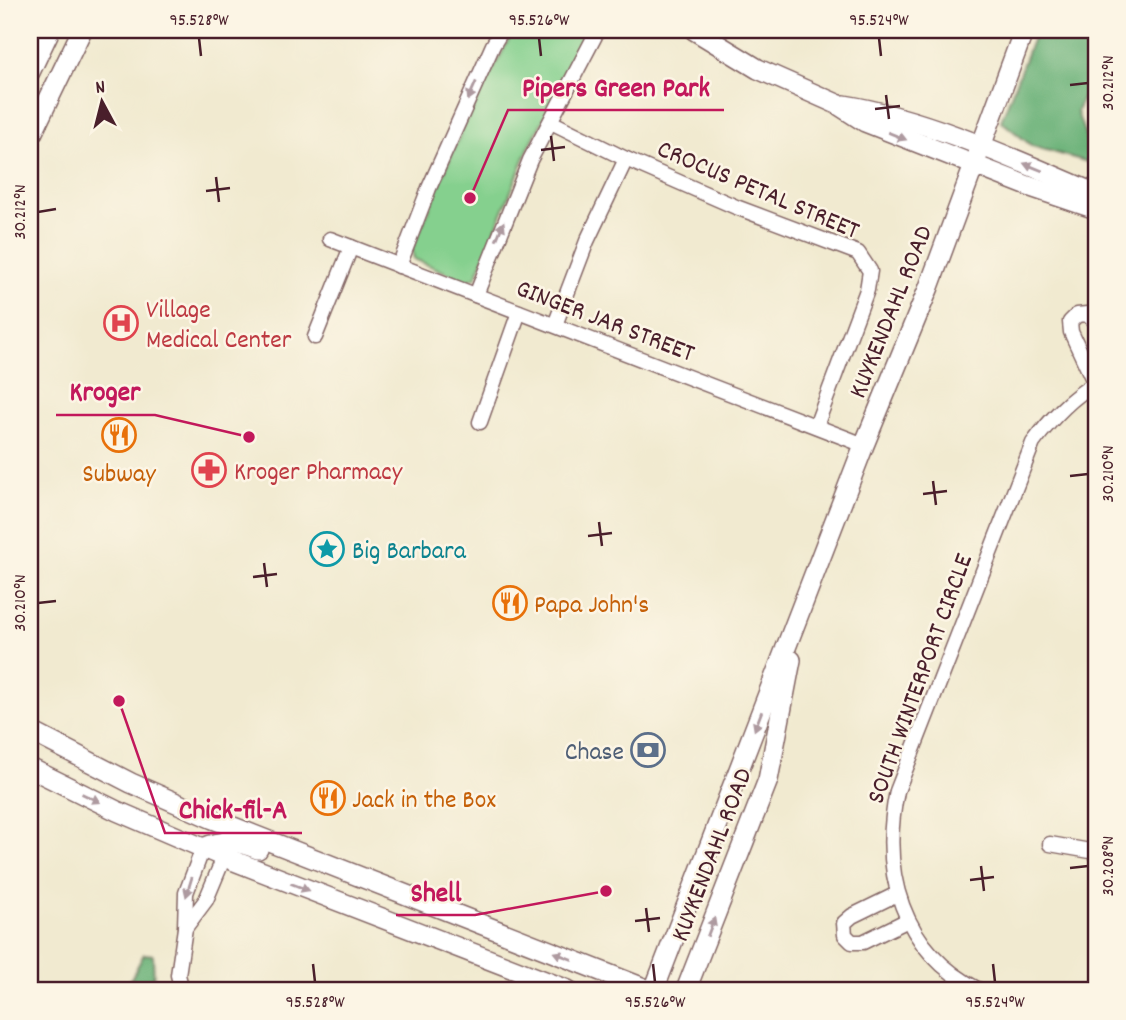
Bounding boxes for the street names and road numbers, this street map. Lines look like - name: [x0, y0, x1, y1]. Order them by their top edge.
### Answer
- street label: CROCUS PETAL STREET: [651, 132, 865, 251]
- street label: KUYKENDAHL ROAD: [841, 220, 944, 404]
- street label: GINGER JAR STREET: [510, 271, 700, 374]
- street label: SOUTH WINTERPORT CIRCLE: [859, 549, 984, 810]
- street label: KUYKENDAHL ROAD: [663, 763, 763, 948]

